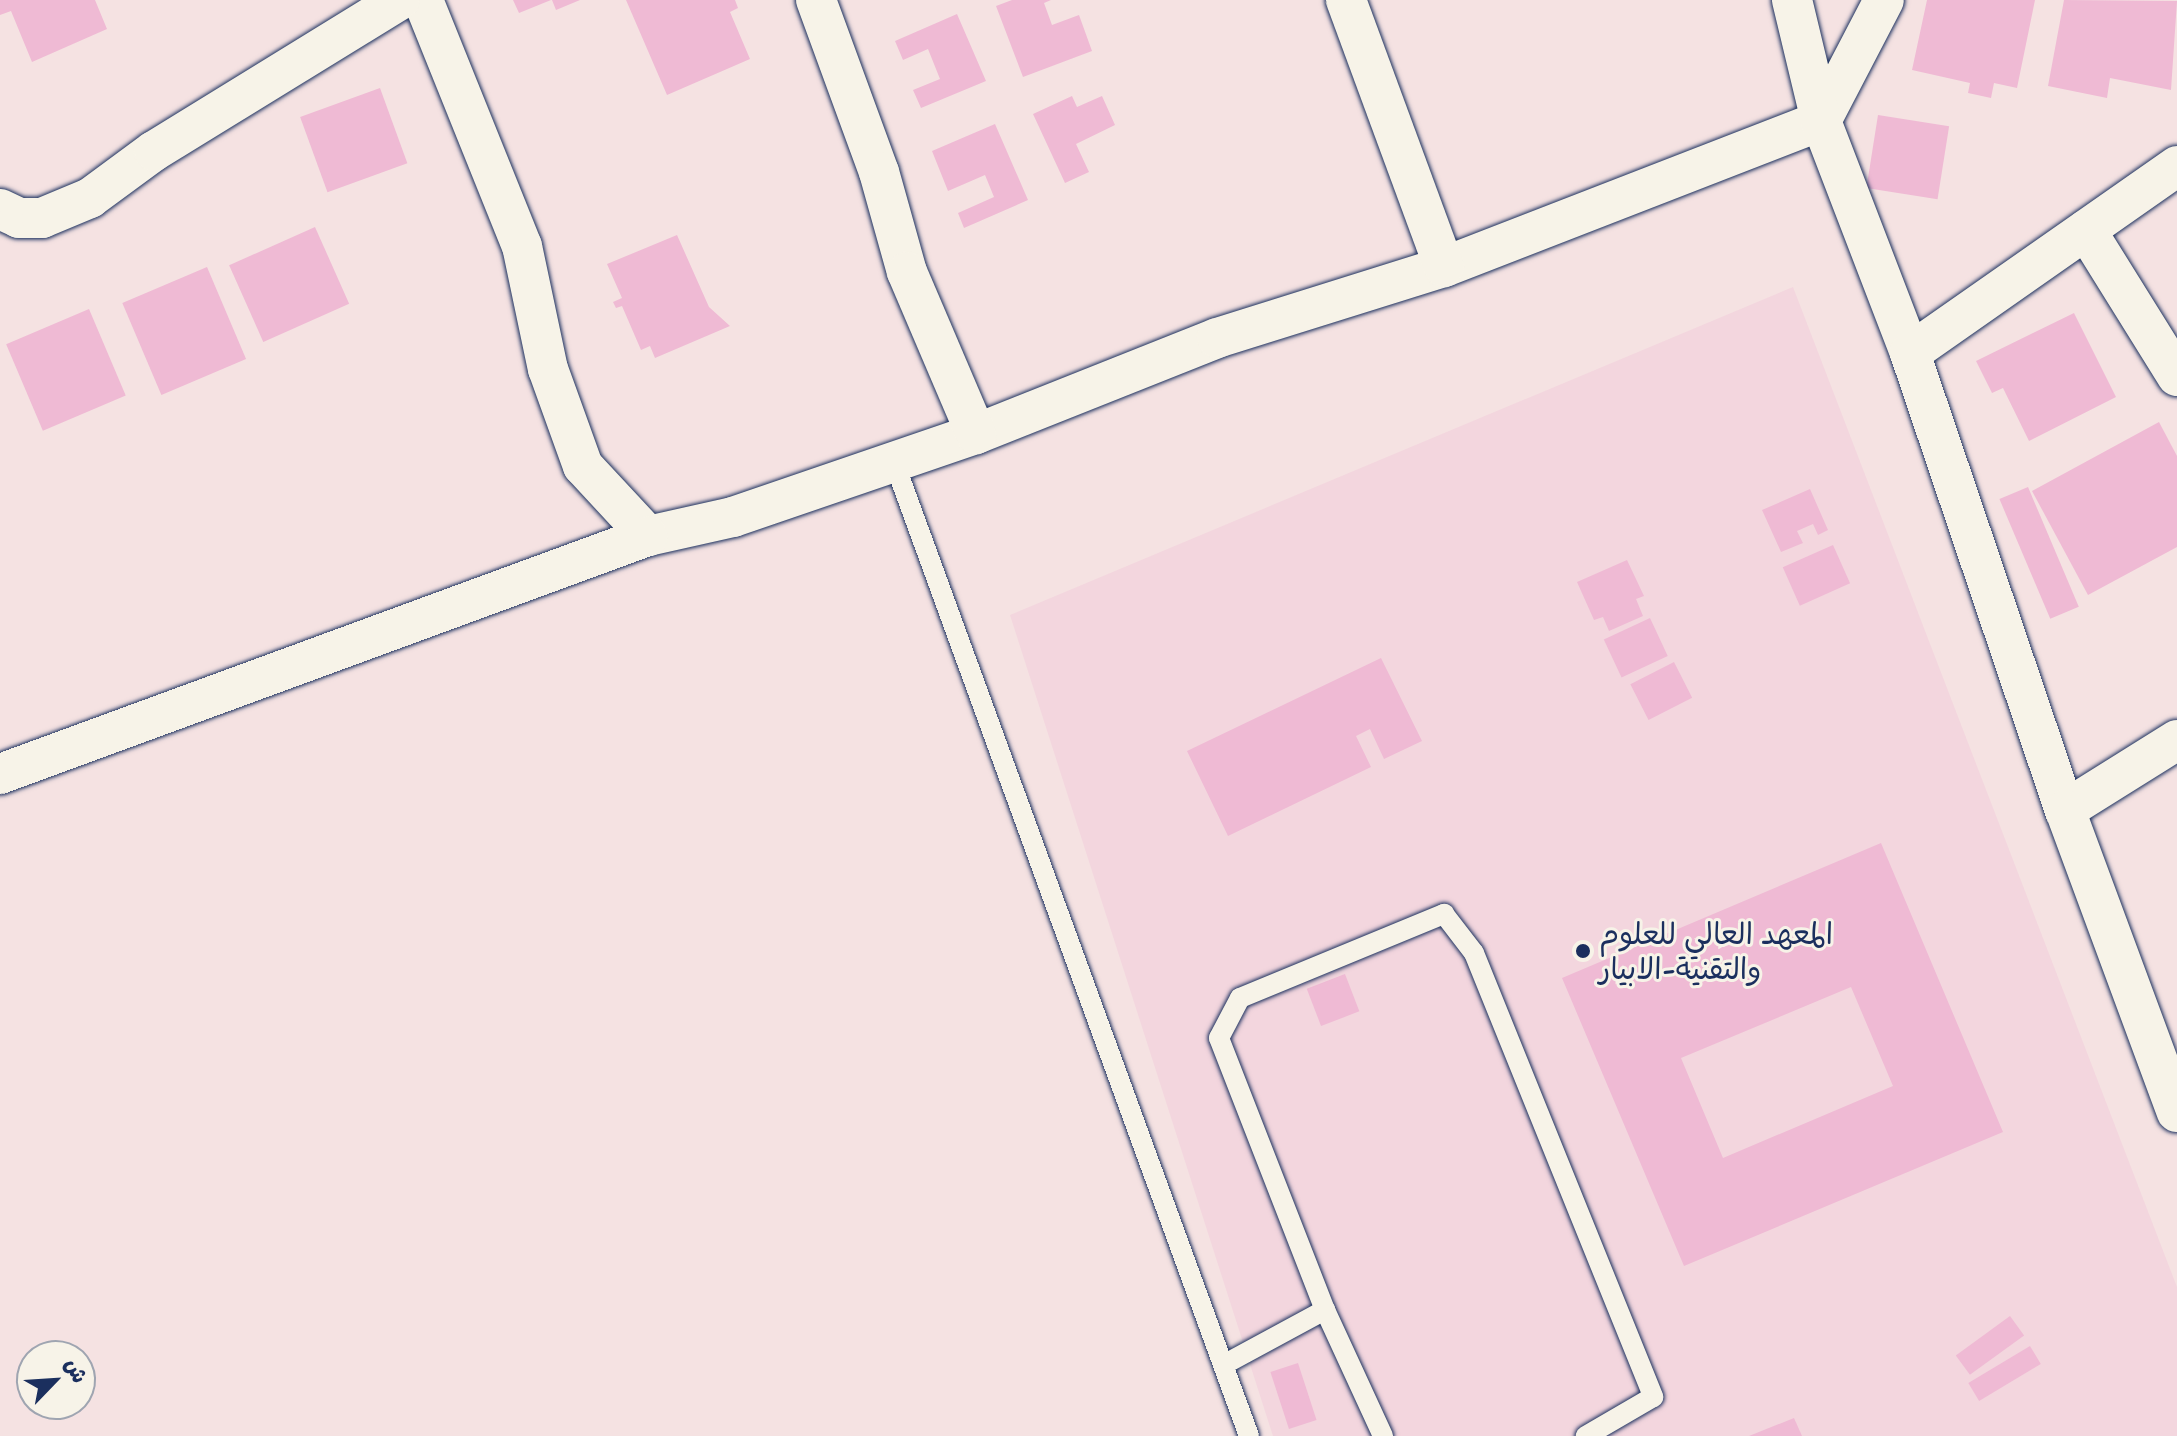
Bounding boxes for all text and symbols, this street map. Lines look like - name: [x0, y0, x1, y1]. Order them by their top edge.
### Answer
- place label: المعهد العالي للعلوم والتقنية-الابيار: [1599, 916, 1833, 986]
- marker: المعهد العالي للعلوم والتقنية-الابيار: [1574, 942, 1592, 960]
- north arrow: [16, 1340, 96, 1420]
- text: ش: [54, 1351, 99, 1390]

